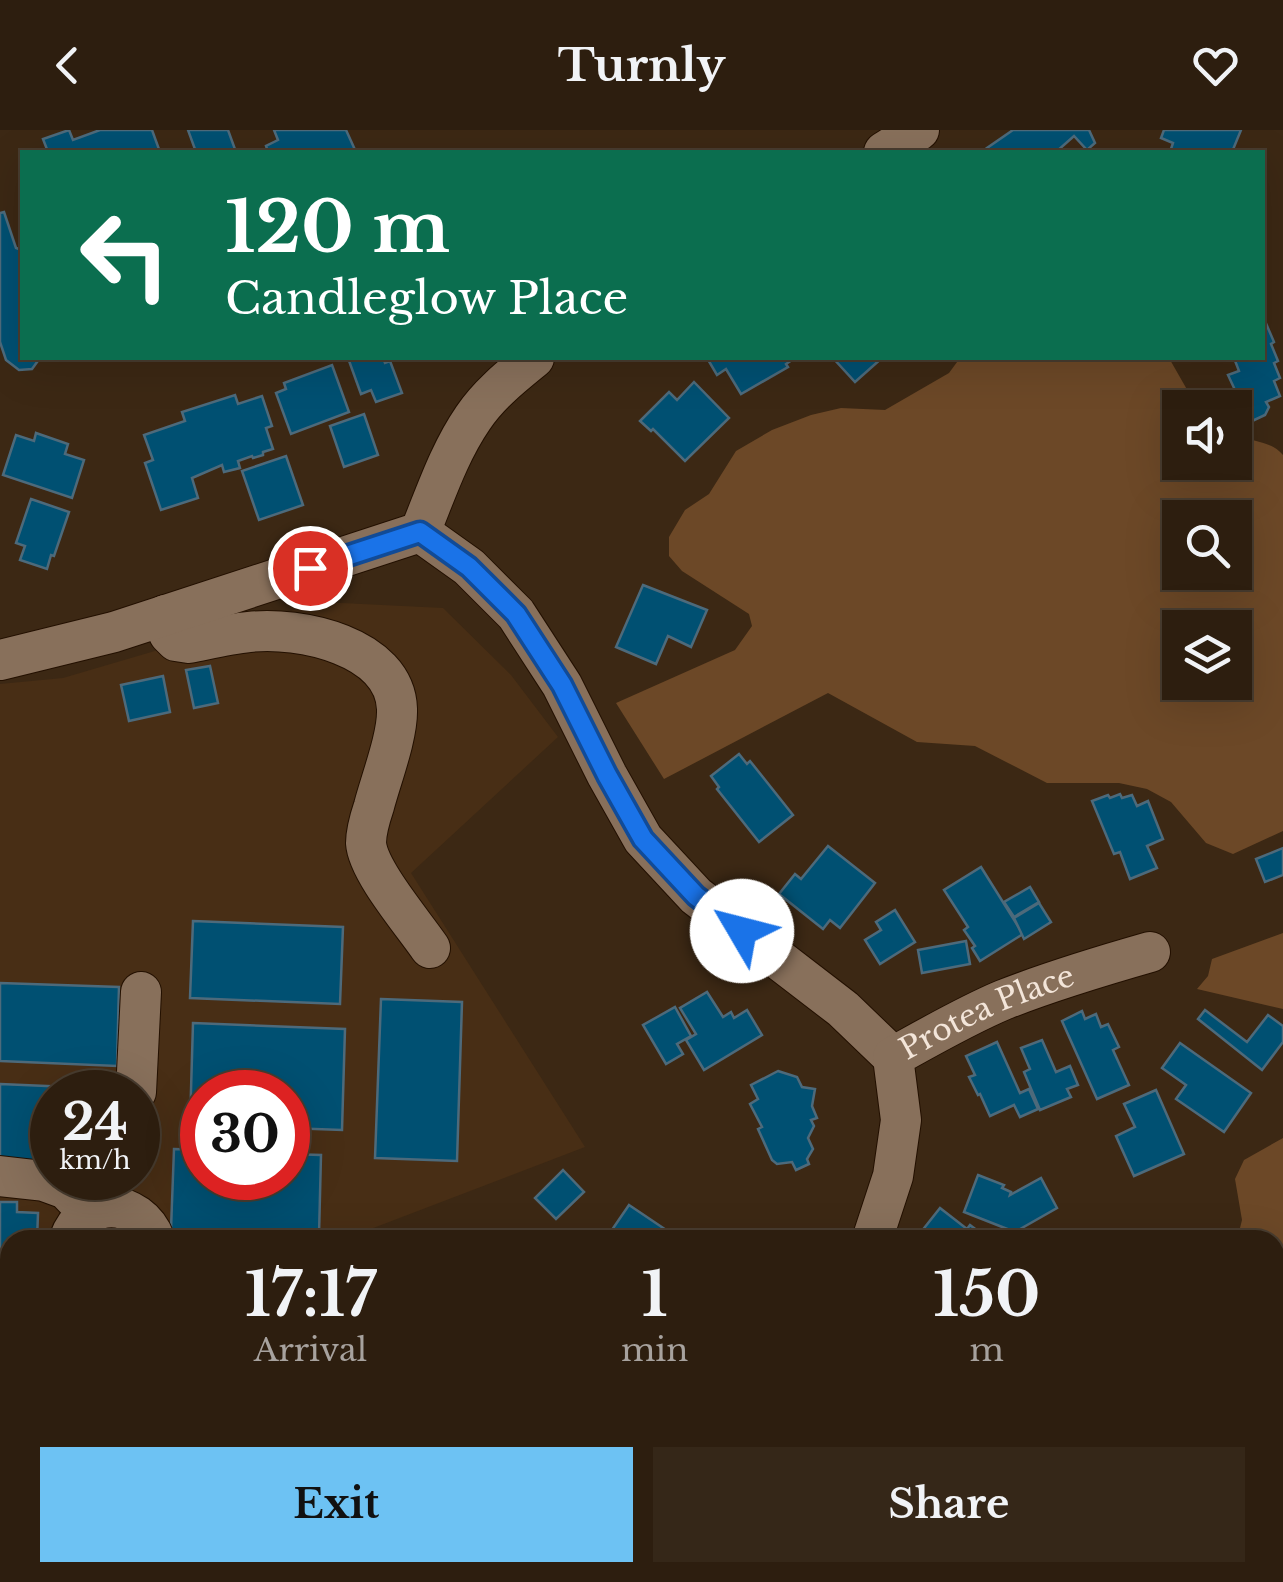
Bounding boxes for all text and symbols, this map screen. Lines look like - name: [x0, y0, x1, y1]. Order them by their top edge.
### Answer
- text: Turnly: [558, 37, 725, 93]
- icon: back: [40, 38, 95, 93]
- icon: heart: [1188, 38, 1243, 93]
- text: 120 m: [225, 184, 450, 271]
- icon: left: [60, 190, 190, 320]
- text: Candleglow Place: [225, 270, 628, 326]
- map controls: [1162, 390, 1252, 700]
- button: sound: [1162, 390, 1252, 480]
- button: search: [1162, 500, 1252, 590]
- pin: [268, 526, 353, 611]
- icon: arrive: [283, 541, 338, 596]
- button: layers: [1162, 610, 1252, 700]
- position arrow: [690, 879, 794, 983]
- street label: Protea Place: [893, 957, 1079, 1068]
- speed limit sign: 30: [180, 1070, 310, 1200]
- text: 24: [62, 1091, 128, 1154]
- text: km/h: [60, 1145, 130, 1176]
- text: 17:17: [245, 1258, 376, 1332]
- text: 1: [641, 1258, 668, 1332]
- text: 150: [933, 1258, 1040, 1332]
- text: Arrival: [254, 1330, 367, 1370]
- text: min: [621, 1330, 688, 1370]
- text: m: [969, 1330, 1004, 1370]
- button: Exit: [40, 1447, 633, 1562]
- button: Share: [653, 1447, 1245, 1562]

